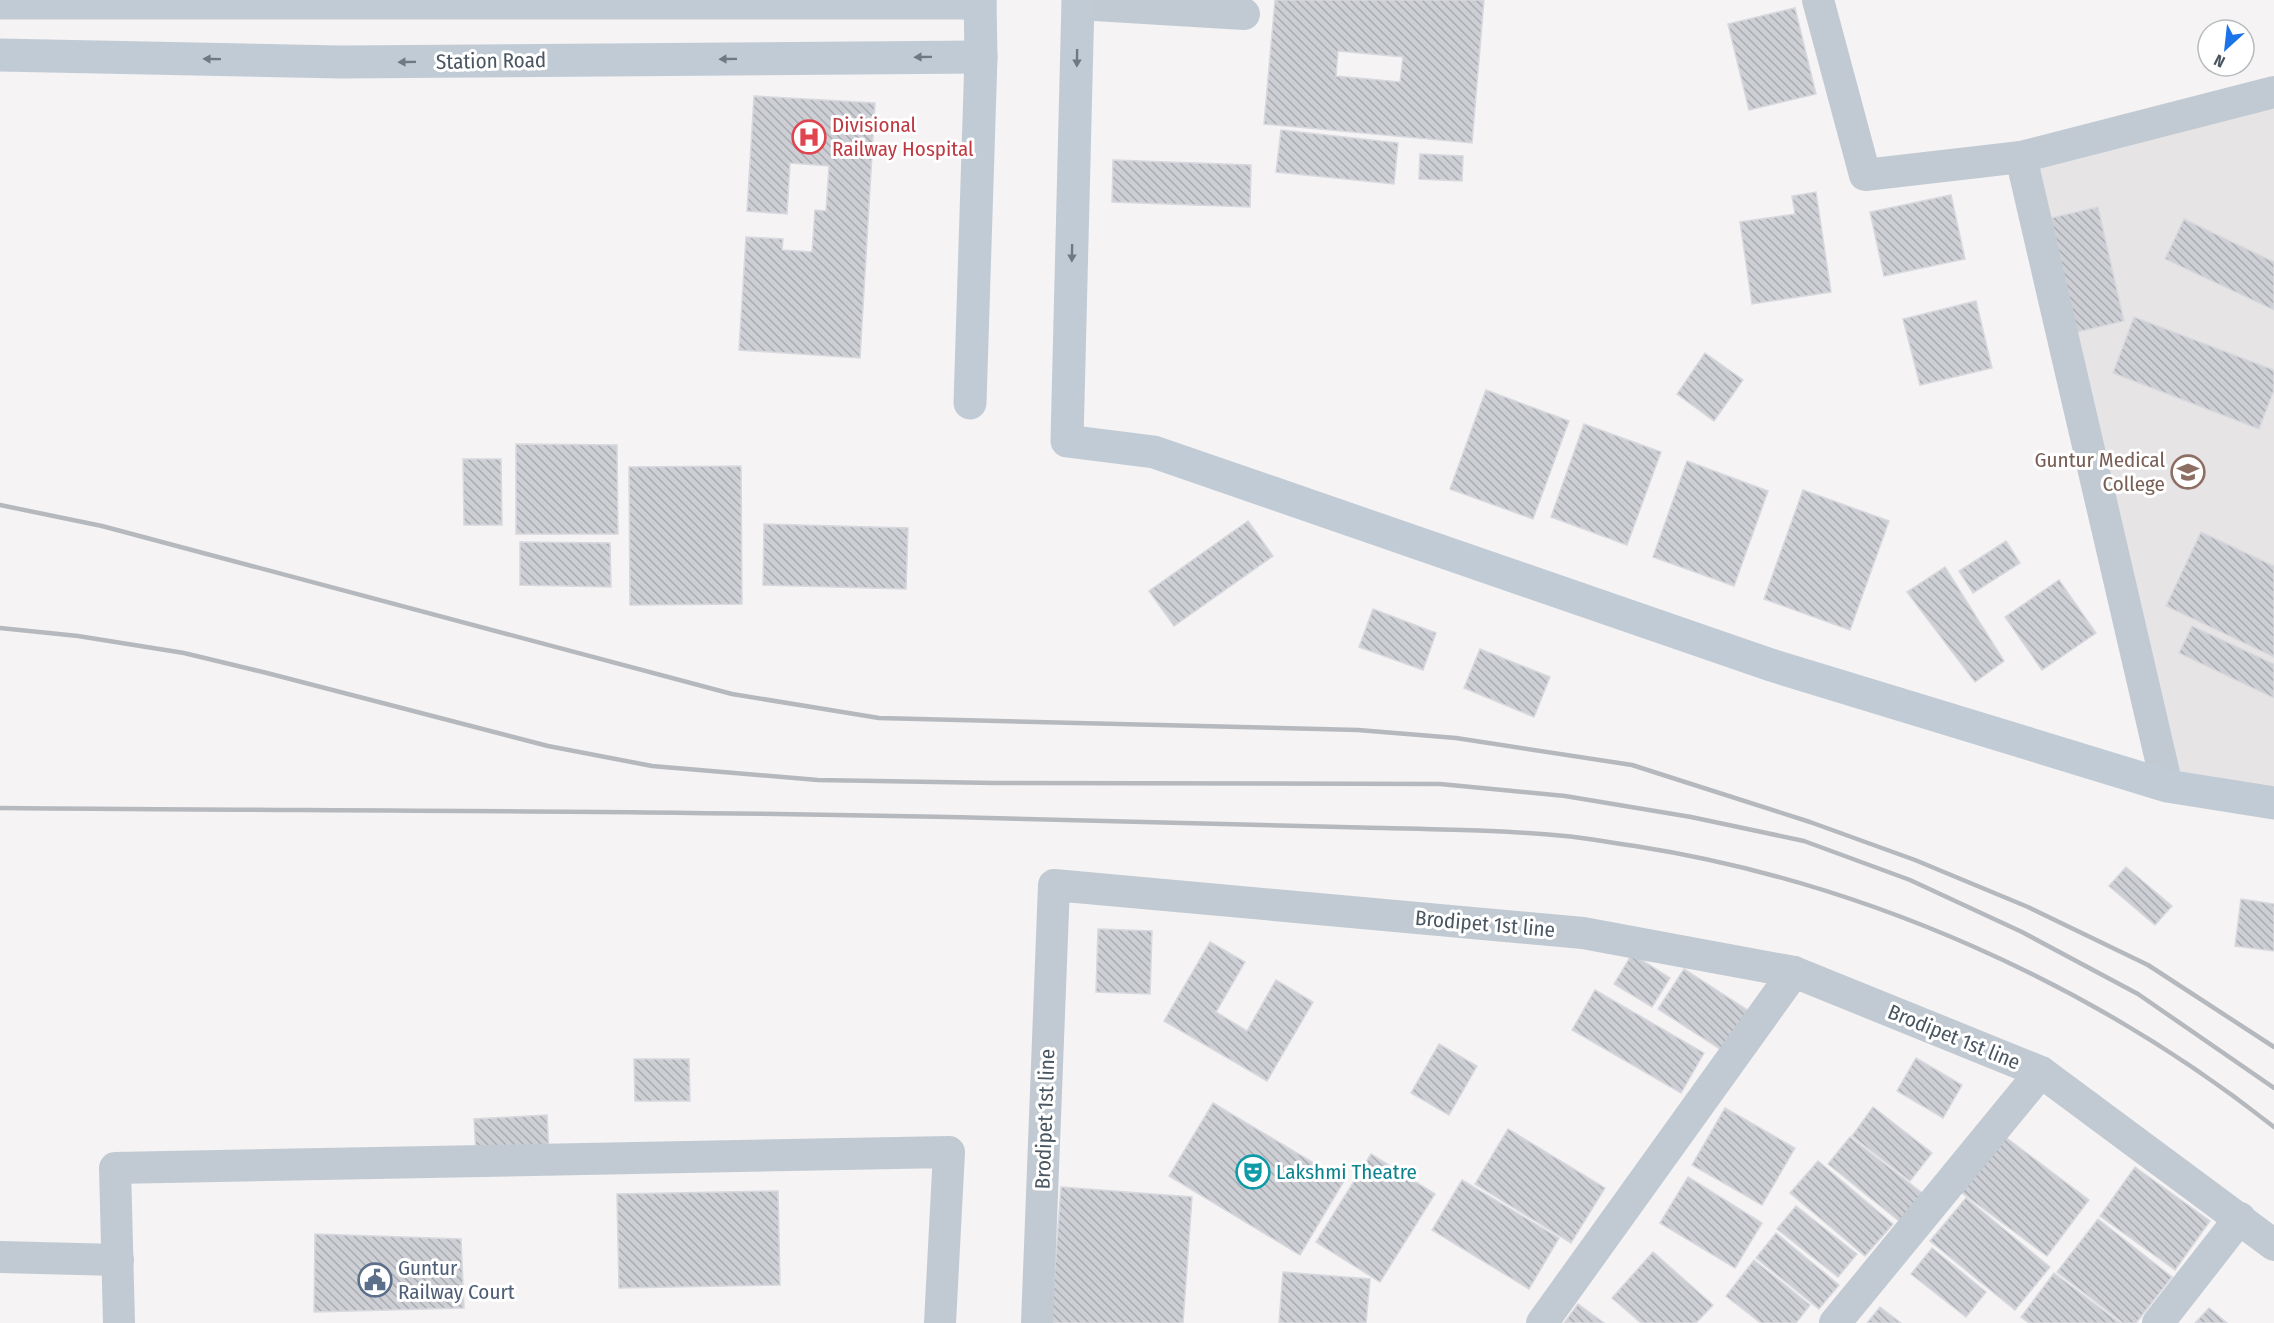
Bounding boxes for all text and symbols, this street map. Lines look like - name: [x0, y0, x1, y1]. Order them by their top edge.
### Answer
- north arrow: [2196, 18, 2256, 78]
- street label: Station Road: [436, 47, 546, 75]
- one-way arrow: [1072, 49, 1082, 68]
- text: N: [2211, 50, 2228, 72]
- one-way arrow: [913, 52, 932, 62]
- one-way arrow: [718, 54, 737, 64]
- one-way arrow: [202, 55, 221, 64]
- one-way arrow: [397, 57, 416, 67]
- place label: Divisional Railway Hospital: [832, 112, 974, 162]
- hospital icon: Divisional Railway Hospital: [791, 119, 827, 155]
- one-way arrow: [1067, 244, 1077, 263]
- place label: Guntur Medical College: [2035, 447, 2165, 497]
- school or university icon: Guntur Medical College: [2170, 454, 2206, 490]
- street label: Brodipet 1st line: [1414, 905, 1556, 943]
- street label: Brodipet 1st line: [1884, 999, 2024, 1075]
- street label: Brodipet 1st line: [1030, 1048, 1060, 1190]
- theatre icon: Lakshmi Theatre: [1235, 1154, 1271, 1190]
- place label: Lakshmi Theatre: [1276, 1159, 1417, 1185]
- place label: Guntur Railway Court: [398, 1255, 515, 1305]
- public building icon: Guntur Railway Court: [357, 1262, 393, 1298]

